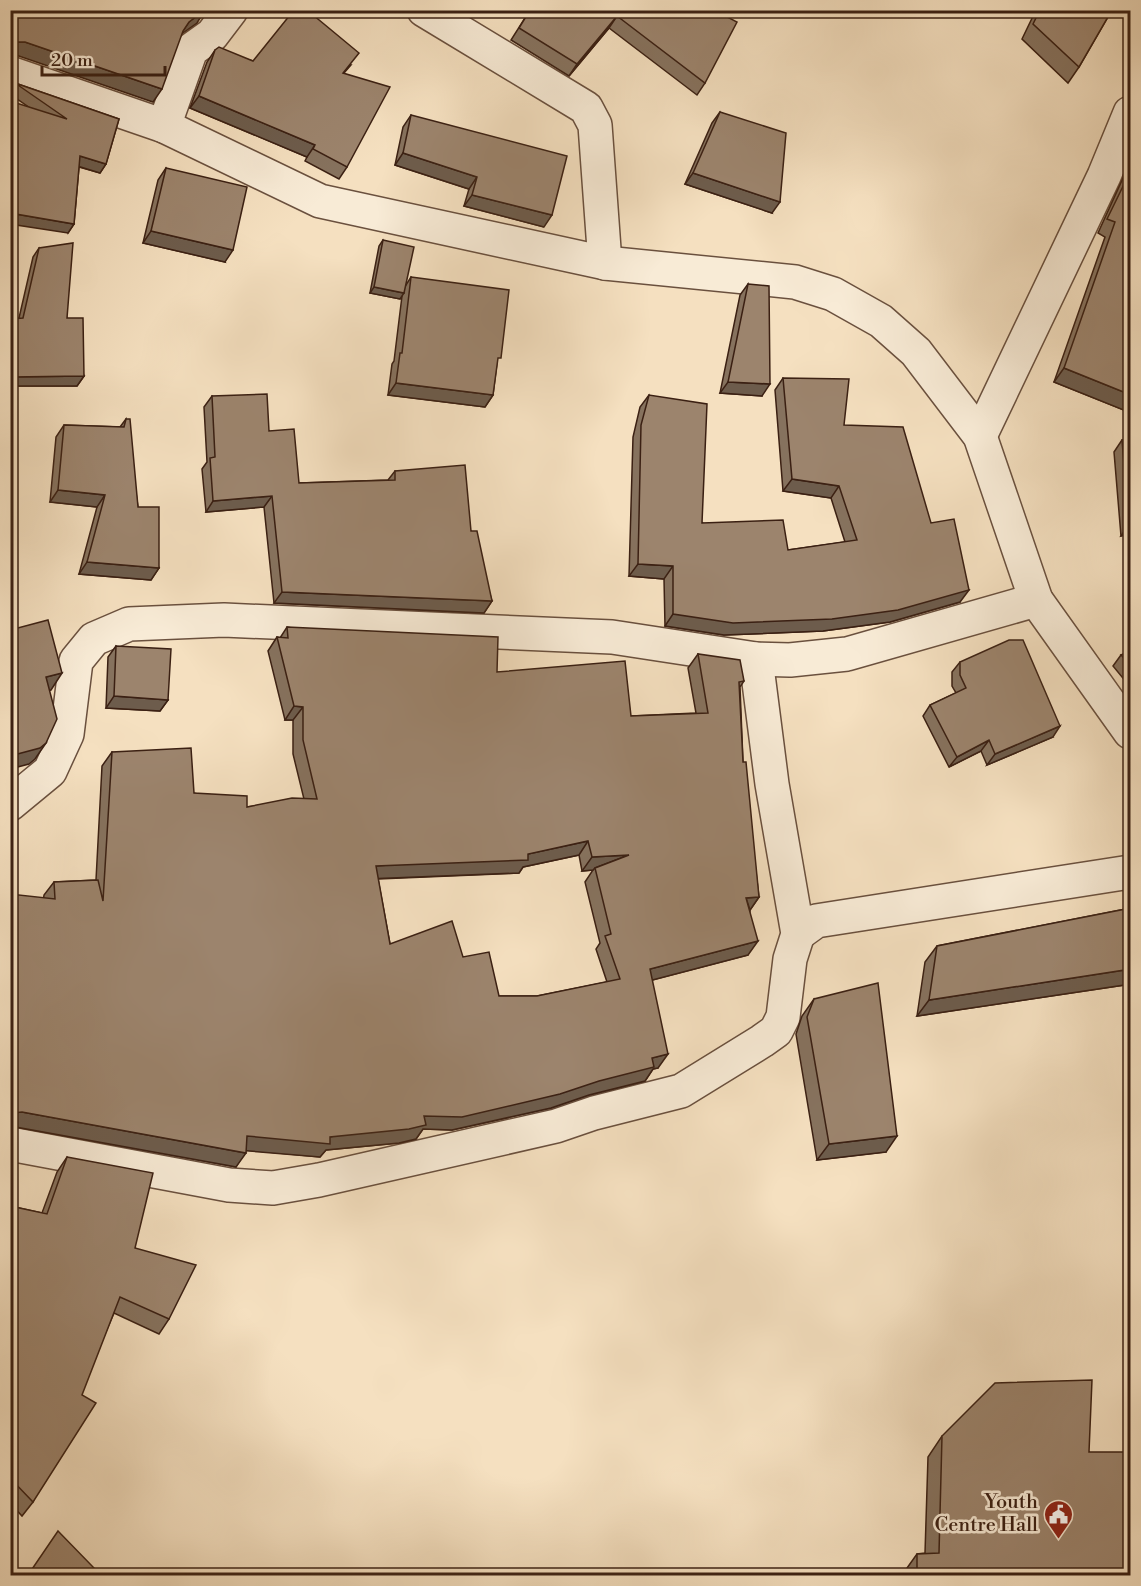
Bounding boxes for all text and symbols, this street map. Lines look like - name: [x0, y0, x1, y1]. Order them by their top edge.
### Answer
- scale bar: [42, 39, 165, 77]
- text: 20 m: [51, 49, 93, 72]
- place label: Youth Centre Hall: [934, 1490, 1038, 1538]
- public building icon: Youth Centre Hall: [1043, 1498, 1075, 1540]

